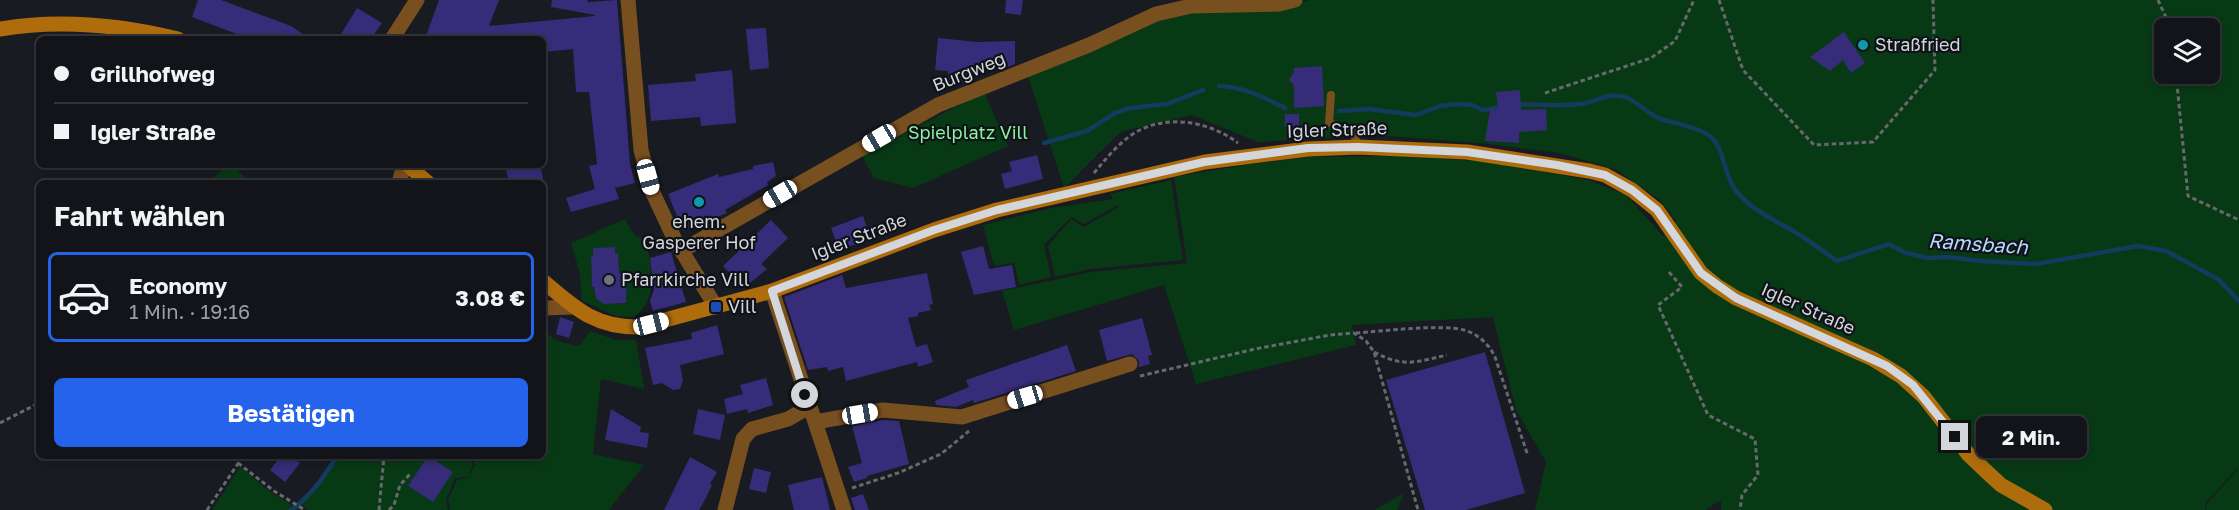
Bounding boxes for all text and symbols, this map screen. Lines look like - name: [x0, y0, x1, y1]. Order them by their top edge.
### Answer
- map controls: [2154, 18, 2220, 84]
- button: layers: [2154, 18, 2220, 84]
- place label: Straßfried: [1875, 33, 1961, 55]
- marker: Straßfried: [1856, 38, 1870, 52]
- street label: Burgweg: [929, 46, 1008, 96]
- text: Grillhofweg: [90, 60, 215, 87]
- street label: Igler Straße: [1286, 116, 1388, 142]
- text: Igler Straße: [90, 118, 216, 145]
- car: [859, 121, 899, 155]
- park label: Spielplatz Vill: [908, 121, 1028, 143]
- car: [635, 157, 661, 197]
- car: [760, 177, 800, 211]
- marker: ehem. Gasperer Hof: [692, 195, 706, 209]
- text: Fahrt wählen: [54, 200, 225, 232]
- street label: Igler Straße: [808, 208, 910, 264]
- place label: ehem. Gasperer Hof: [642, 210, 756, 253]
- water label: Ramsbach: [1927, 228, 2029, 259]
- place label: Pfarrkirche Vill: [621, 268, 750, 290]
- icon: car: [57, 270, 111, 324]
- text: Economy: [129, 272, 227, 299]
- marker: Pfarrkirche Vill: [602, 273, 616, 287]
- street label: Igler Straße: [1758, 278, 1859, 339]
- text: 3.08 €: [455, 284, 525, 311]
- place label: Vill: [728, 295, 757, 317]
- text: 1 Min. · 19:16: [129, 299, 250, 323]
- marker: Vill: [709, 300, 723, 314]
- car: [631, 311, 671, 337]
- button: Bestätigen: [54, 378, 528, 447]
- route start: [791, 381, 818, 408]
- car: [1005, 383, 1045, 411]
- car: [841, 402, 879, 426]
- callout: 2 Min.: [1976, 416, 2087, 458]
- route end: [1941, 423, 1968, 450]
- text: 2 Min.: [2002, 425, 2061, 449]

